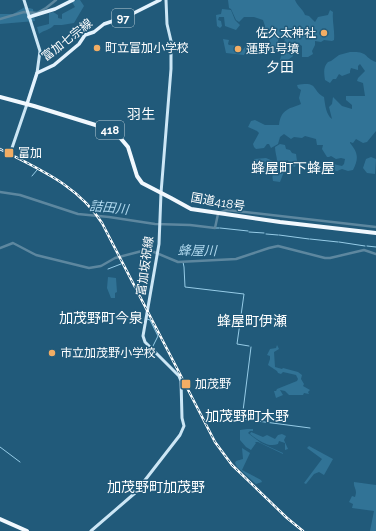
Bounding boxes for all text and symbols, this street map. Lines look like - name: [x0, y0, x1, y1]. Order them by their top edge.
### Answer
- road number: 97: [112, 9, 134, 27]
- street label: 富加七宗線: [39, 16, 95, 64]
- place label: 佐久太神社: [256, 26, 316, 40]
- marker: 佐久太神社: [319, 28, 329, 38]
- place label: 町立富加小学校: [105, 41, 189, 55]
- place label: 蓮野1号墳: [246, 42, 299, 56]
- marker: 町立富加小学校: [92, 43, 102, 53]
- marker: 蓮野1号墳: [233, 44, 243, 54]
- district label: 夕田: [266, 59, 294, 75]
- district label: 羽生: [127, 106, 155, 122]
- road number: 418: [96, 121, 124, 139]
- place label: 富加: [18, 146, 42, 160]
- marker: 富加: [3, 147, 15, 159]
- district label: 蜂屋町下蜂屋: [251, 160, 335, 176]
- street label: 国道418号: [190, 190, 246, 214]
- water label: 詰田川: [89, 198, 131, 217]
- street label: 富加坂祝線: [134, 235, 156, 297]
- water label: 蜂屋川: [177, 243, 219, 258]
- district label: 加茂野町今泉: [59, 310, 143, 326]
- district label: 蜂屋町伊瀬: [217, 313, 287, 329]
- place label: 市立加茂野小学校: [60, 346, 156, 360]
- marker: 市立加茂野小学校: [47, 348, 57, 358]
- place label: 加茂野: [195, 377, 231, 391]
- marker: 加茂野: [180, 378, 192, 390]
- district label: 加茂野町木野: [205, 408, 289, 424]
- district label: 加茂野町加茂野: [107, 479, 205, 495]

